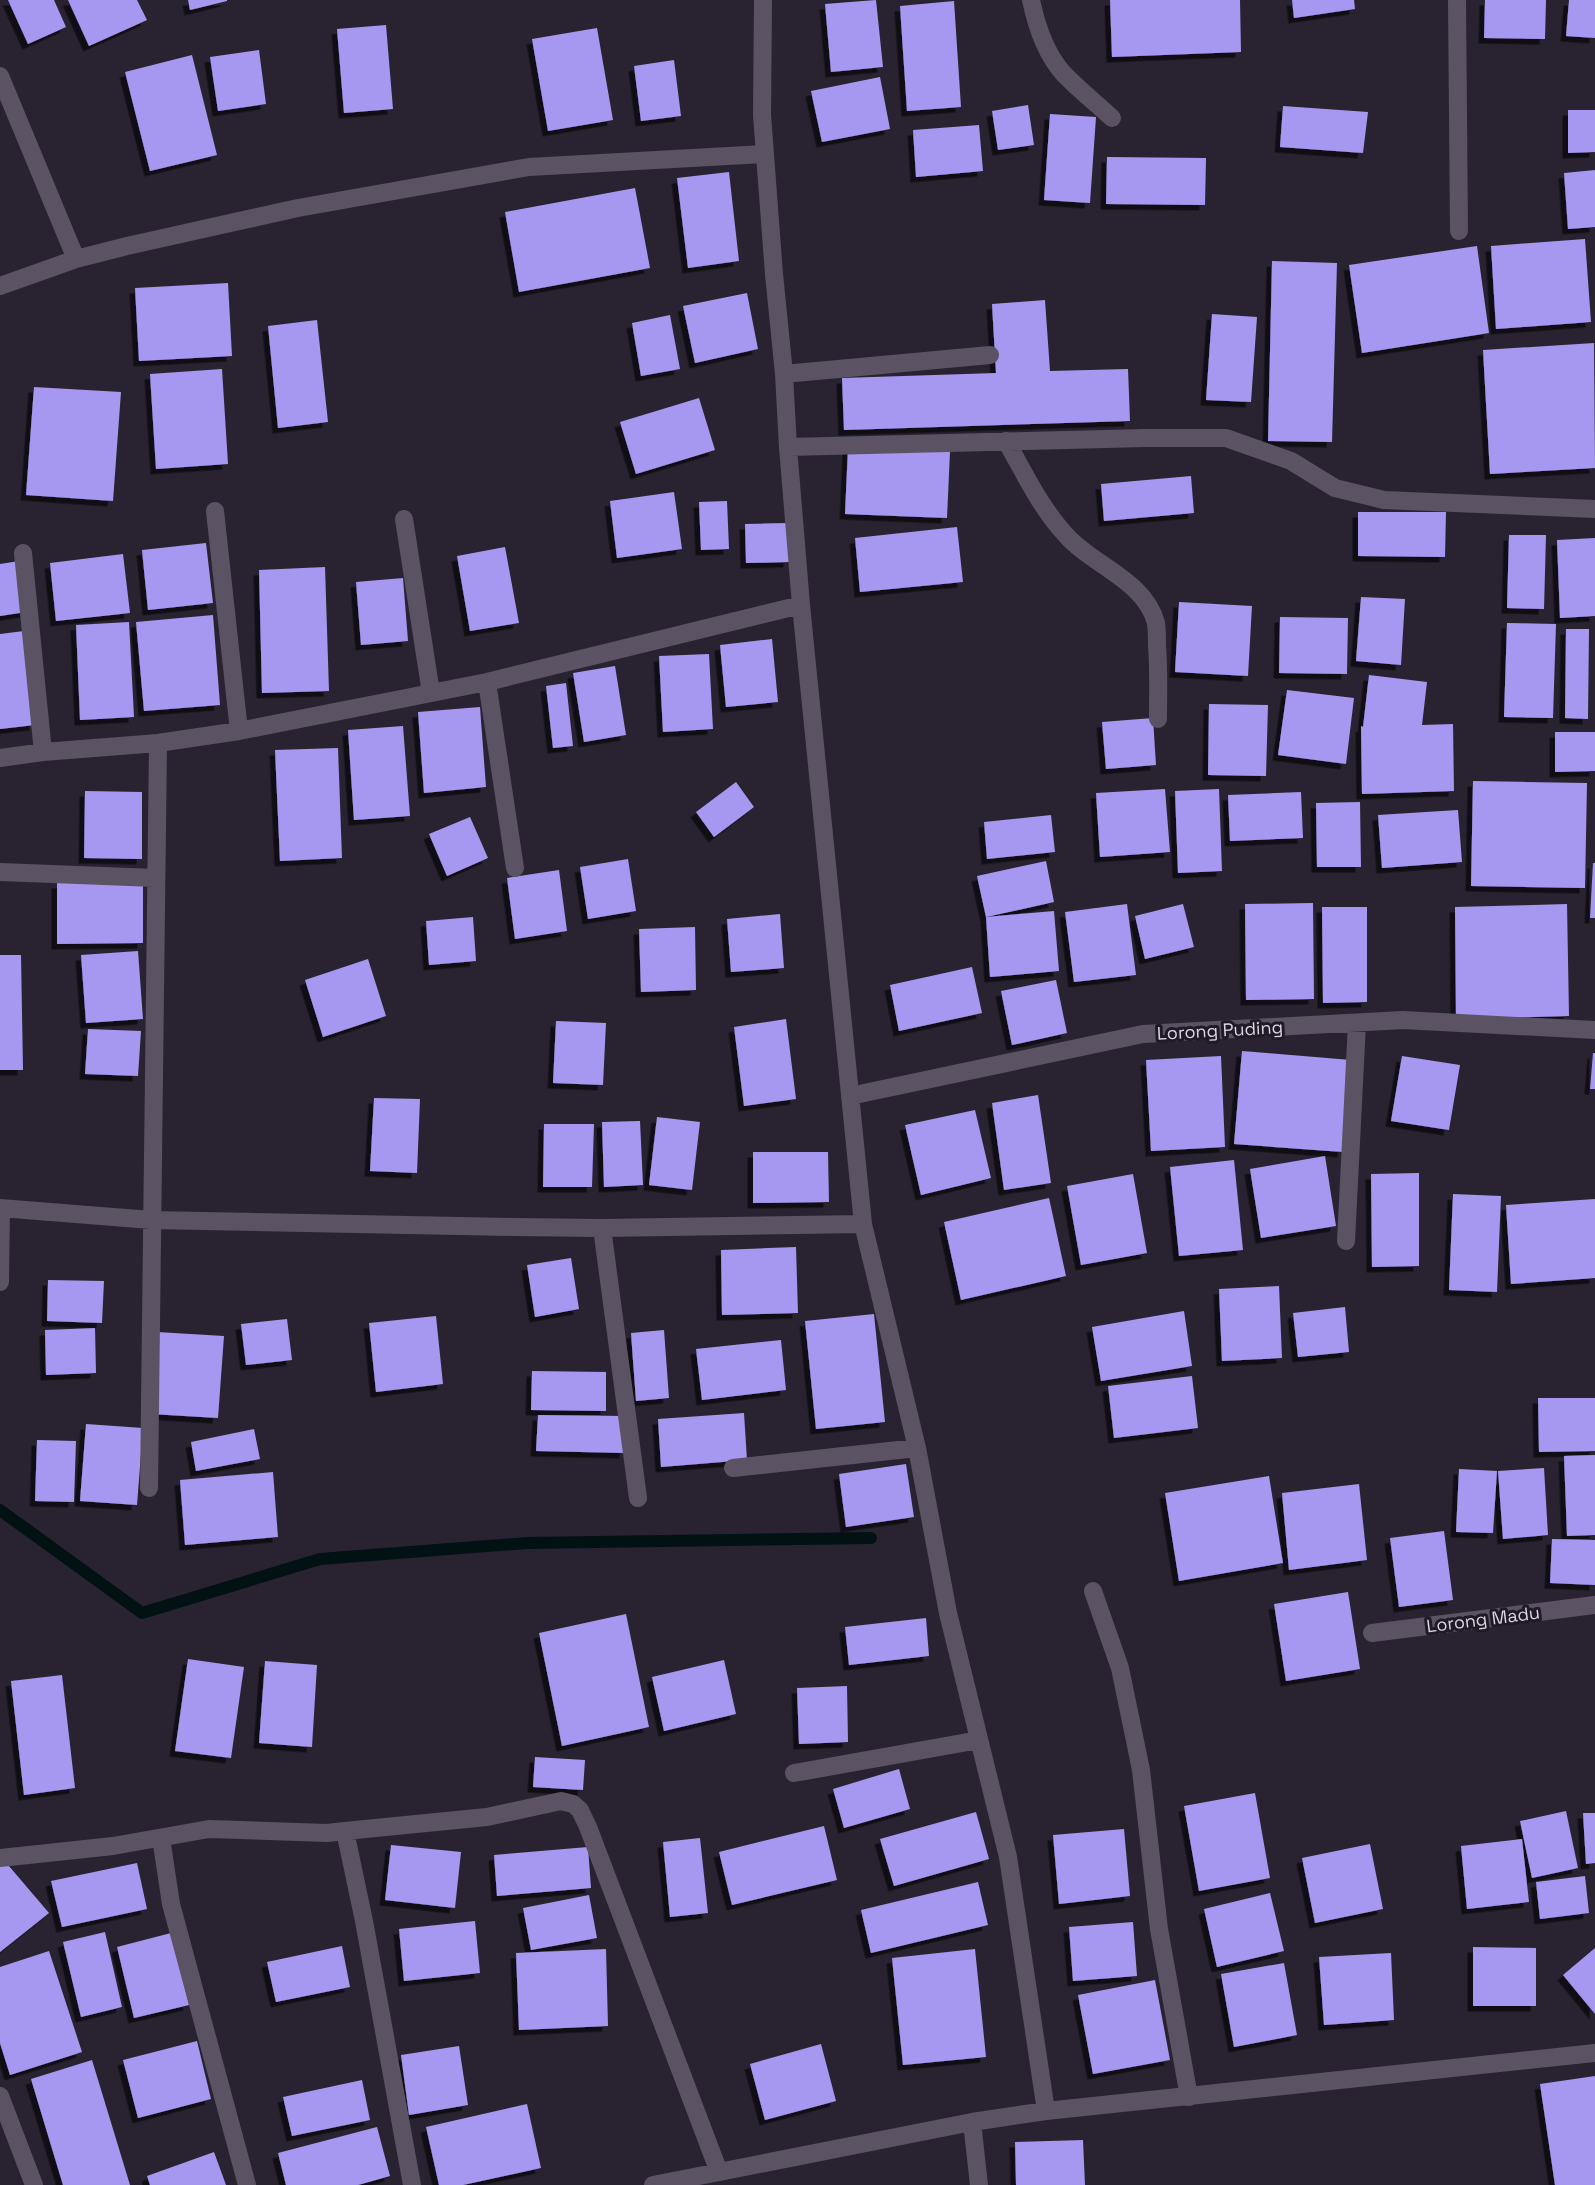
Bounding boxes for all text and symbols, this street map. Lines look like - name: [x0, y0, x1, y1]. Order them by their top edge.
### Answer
- street label: Lorong Puding: [1156, 1015, 1284, 1045]
- street label: Lorong Madu: [1425, 1601, 1541, 1637]

